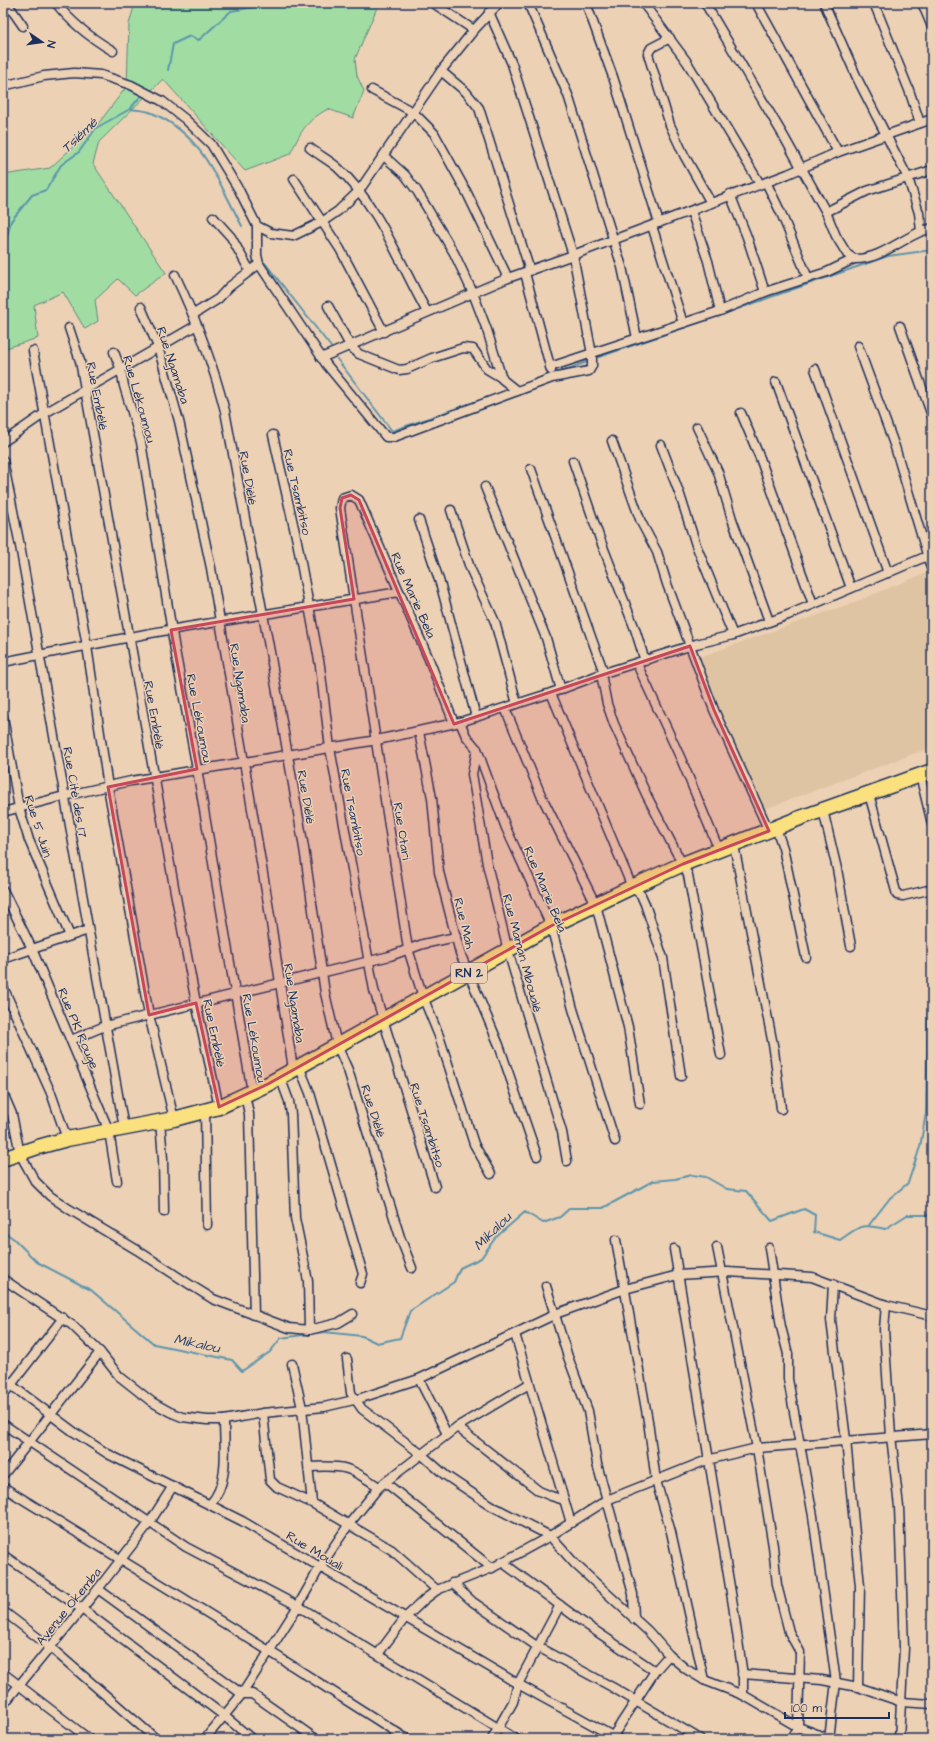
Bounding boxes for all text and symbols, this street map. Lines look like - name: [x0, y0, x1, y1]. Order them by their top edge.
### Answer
- north arrow: [22, 22, 62, 62]
- text: N: [43, 39, 59, 49]
- water label: Tsiémé: [57, 112, 103, 158]
- street label: Rue Ngamaba: [151, 324, 194, 407]
- street label: Rue Lékoumou: [118, 354, 160, 445]
- street label: Rue Embélé: [82, 360, 112, 432]
- street label: Rue Tsambitso: [278, 447, 316, 538]
- street label: Rue Diélé: [234, 450, 262, 507]
- street label: Rue Marie Bela: [386, 550, 440, 641]
- street label: Rue Ngamaba: [224, 642, 255, 725]
- street label: Rue Lékoumou: [182, 672, 217, 765]
- street label: Rue Embélé: [139, 679, 169, 751]
- street label: Rue Cité des 17: [58, 745, 92, 839]
- street label: Rue Tsambitso: [336, 767, 370, 858]
- street label: Rue Diélé: [292, 769, 320, 826]
- street label: Rue 5 Juin: [20, 793, 57, 860]
- street label: Rue Otari: [389, 801, 415, 861]
- street label: Rue Marie Bela: [519, 844, 571, 936]
- street label: Rue Maman Mboualé: [498, 892, 546, 1014]
- street label: Rue Mah: [449, 896, 479, 951]
- street label: Rue Ngamaba: [278, 962, 309, 1045]
- road number: RN 2: [451, 963, 487, 983]
- street label: Rue PK Rouge: [52, 985, 103, 1072]
- street label: Rue Lékoumou: [237, 992, 271, 1084]
- street label: Rue Embélé: [198, 997, 230, 1069]
- street label: Rue Tsambitso: [405, 1081, 449, 1171]
- street label: Rue Diélé: [356, 1083, 390, 1140]
- water label: Mikalou: [469, 1208, 517, 1255]
- water label: Mikalou: [172, 1329, 223, 1359]
- street label: Rue Mouali: [283, 1527, 346, 1575]
- street label: Avenue Okemba: [32, 1564, 106, 1649]
- scale bar: [785, 1694, 889, 1720]
- text: 100 m: [791, 1700, 822, 1717]

